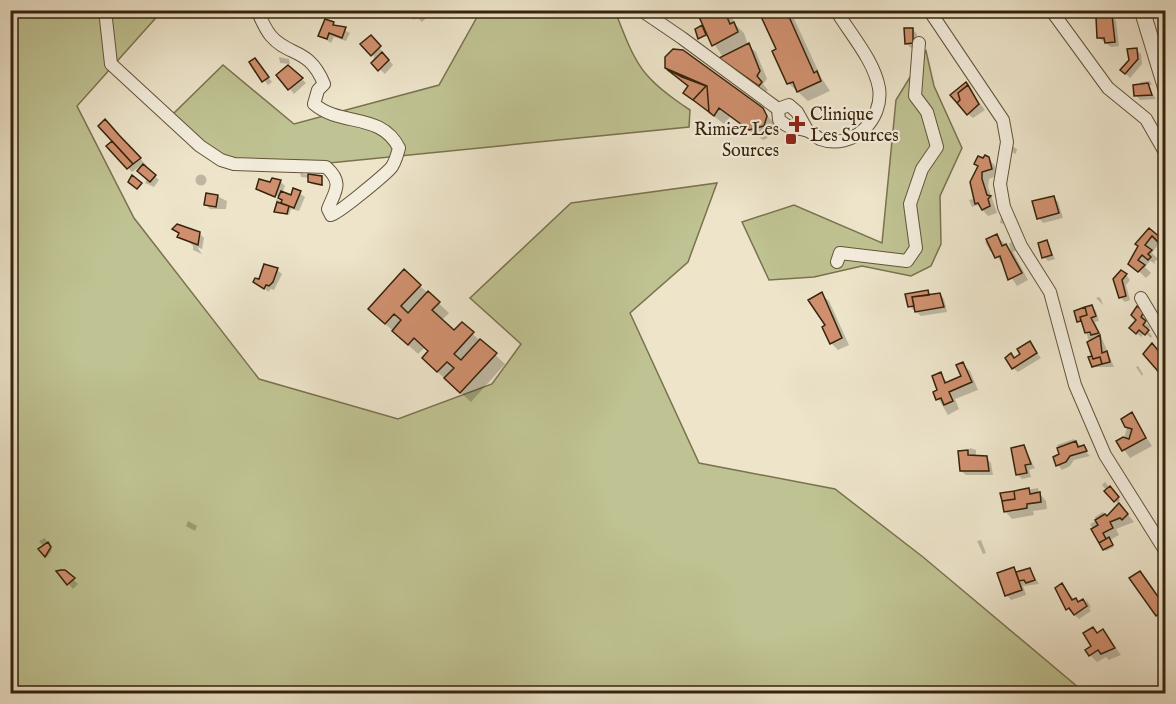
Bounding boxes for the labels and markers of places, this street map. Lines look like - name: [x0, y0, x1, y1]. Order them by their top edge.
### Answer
- place label: Clinique Les Sources: [810, 104, 899, 148]
- marker: Clinique Les Sources: [788, 115, 806, 133]
- place label: Rimiez Les Sources: [694, 119, 779, 163]
- marker: Rimiez Les Sources: [784, 132, 798, 146]

